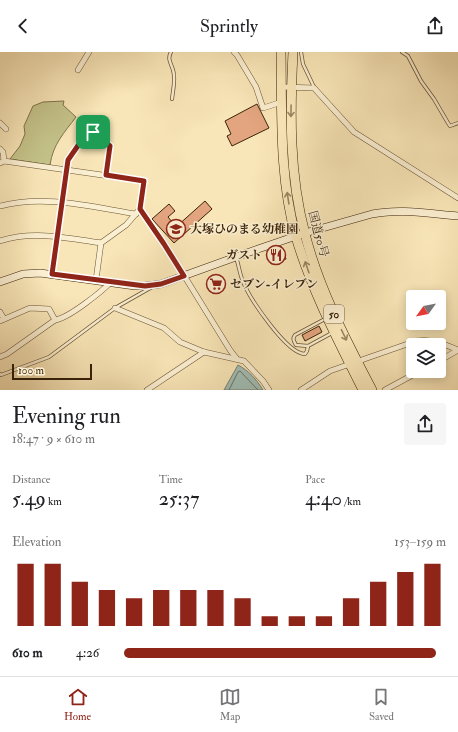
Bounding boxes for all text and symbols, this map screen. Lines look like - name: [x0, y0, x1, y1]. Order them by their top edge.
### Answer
- icon: back: [12, 15, 34, 37]
- text: Sprintly: [200, 15, 258, 38]
- icon: share: [424, 15, 446, 37]
- one-way arrow: [288, 104, 295, 117]
- pin: [76, 115, 110, 149]
- icon: arrive: [82, 121, 104, 143]
- one-way arrow: [284, 192, 292, 205]
- street label: 国道50号: [305, 209, 331, 259]
- school or university icon: 大塚ひのまる幼稚園: [165, 218, 187, 240]
- place label: 大塚ひのまる幼稚園: [190, 222, 298, 237]
- restaurant icon: ガスト: [265, 244, 287, 266]
- place label: ガスト: [226, 248, 262, 263]
- one-way arrow: [302, 262, 310, 274]
- supermarket icon: セブン-イレブン: [205, 273, 227, 295]
- place label: セブン-イレブン: [230, 277, 318, 292]
- north arrow: [406, 290, 446, 330]
- map controls: [406, 290, 446, 378]
- road number: 50: [324, 305, 344, 323]
- one-way arrow: [341, 328, 348, 340]
- button: layers: [406, 338, 446, 378]
- scale bar: [12, 362, 92, 381]
- text: 100 m: [18, 364, 44, 377]
- text: Evening run: [12, 402, 121, 430]
- button: share: [404, 403, 446, 445]
- text: 18:47 · 9 × 610 m: [12, 431, 95, 447]
- text: Distance: [12, 473, 50, 486]
- text: Time: [159, 473, 183, 486]
- text: Pace: [305, 473, 325, 486]
- text: 5.49: [12, 486, 46, 511]
- text: 25:37: [159, 486, 199, 511]
- text: 4:40: [305, 486, 342, 511]
- text: km: [46, 495, 62, 508]
- text: /km: [342, 495, 361, 508]
- text: Elevation: [12, 534, 62, 550]
- text: 153–159 m: [394, 534, 446, 550]
- text: 610 m: [12, 645, 43, 661]
- text: 4:26: [76, 645, 99, 661]
- tab: Home: [64, 686, 91, 723]
- tab: Map: [219, 686, 241, 723]
- tab: Saved: [369, 686, 394, 723]

